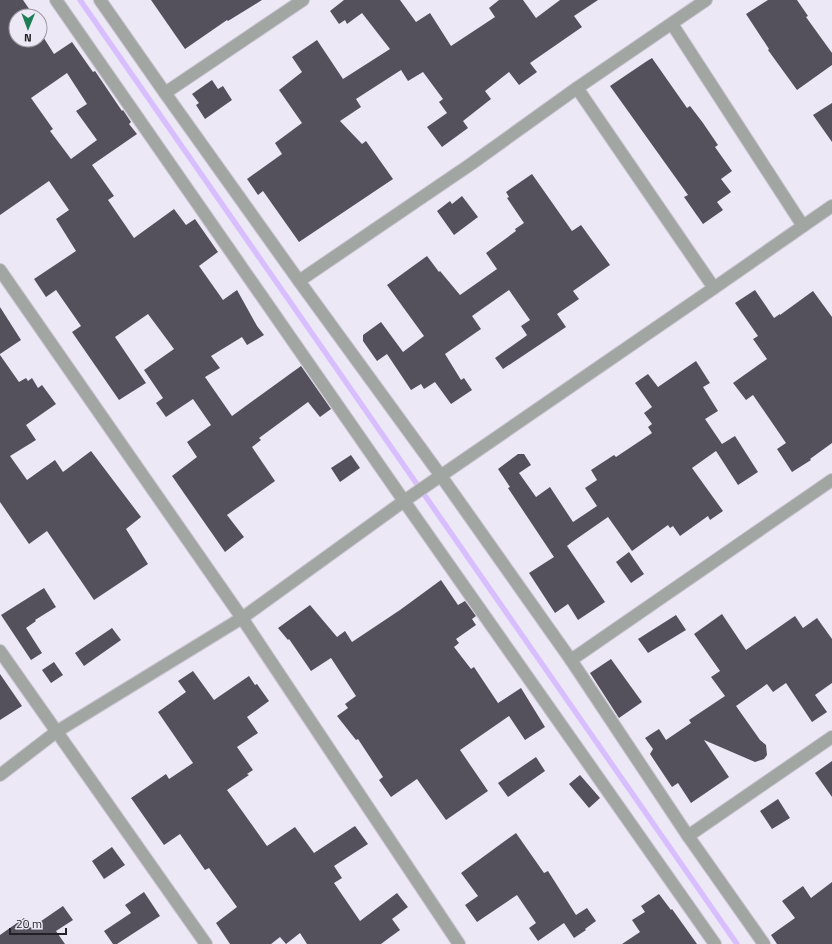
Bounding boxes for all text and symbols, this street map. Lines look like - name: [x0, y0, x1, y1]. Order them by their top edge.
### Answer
- north arrow: [8, 8, 48, 48]
- text: N: [24, 30, 32, 46]
- scale bar: [10, 910, 66, 936]
- text: 20 m: [16, 914, 42, 933]

